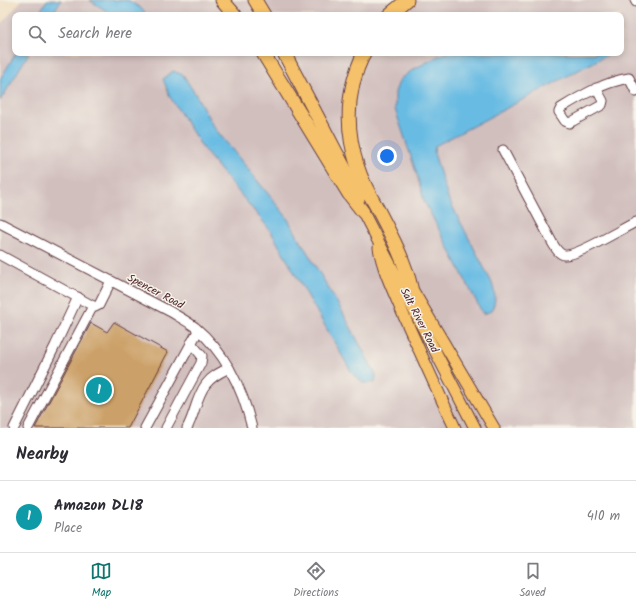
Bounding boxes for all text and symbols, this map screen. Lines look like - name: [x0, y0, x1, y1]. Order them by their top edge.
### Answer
- search box: [12, 12, 624, 56]
- text: Search here: [58, 22, 132, 46]
- icon: search: [26, 23, 48, 45]
- your location: [377, 146, 397, 166]
- street label: Spencer Road: [124, 269, 188, 315]
- street label: Salt River Road: [395, 285, 443, 357]
- pin: 1: [86, 375, 112, 405]
- text: Nearby: [16, 441, 68, 468]
- text: Amazon DLI8: [54, 494, 143, 518]
- text: 1: [27, 506, 31, 527]
- text: 410 m: [587, 506, 620, 527]
- text: Place: [54, 518, 82, 539]
- tab: Map: [90, 560, 112, 602]
- tab: Directions: [293, 560, 339, 602]
- tab: Saved: [520, 560, 546, 602]

